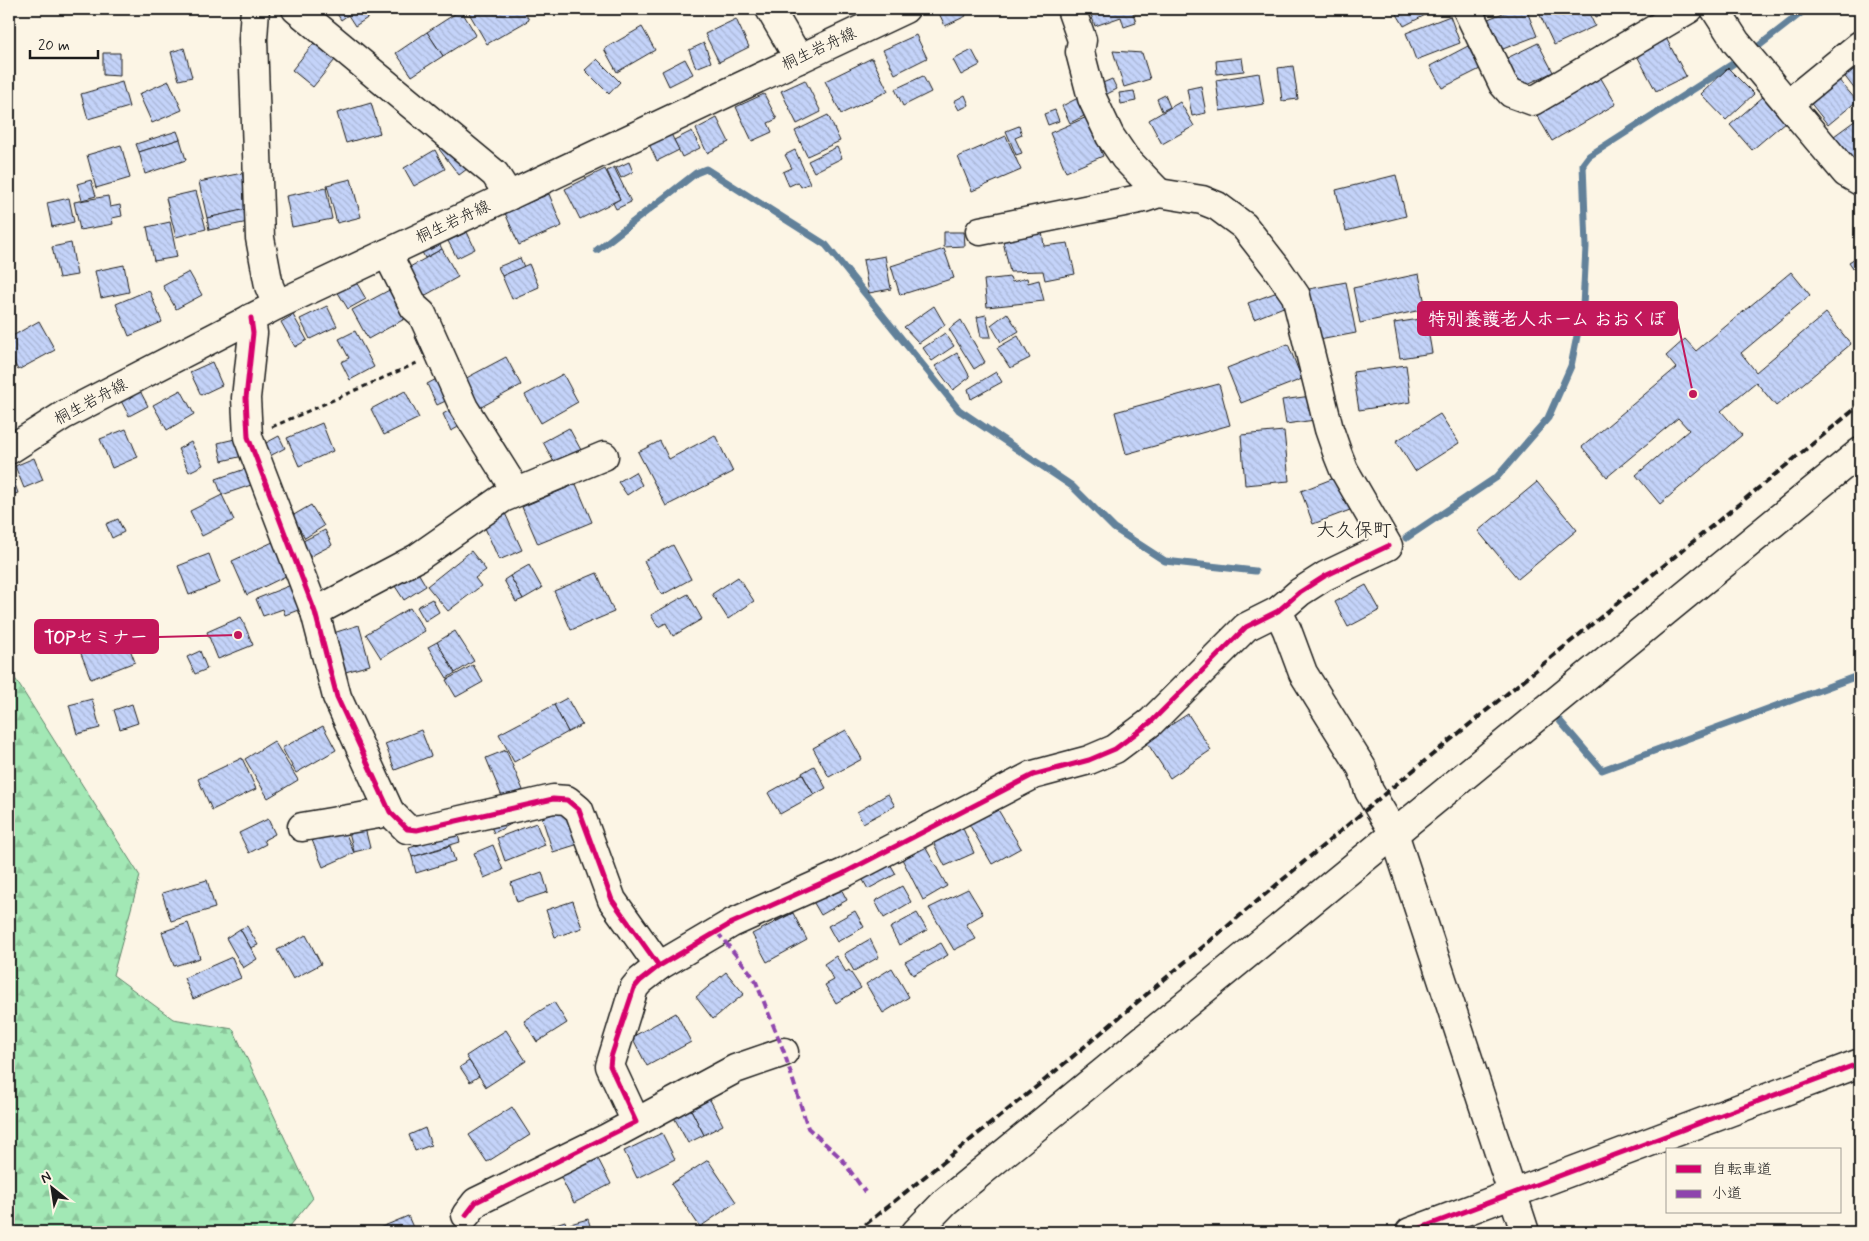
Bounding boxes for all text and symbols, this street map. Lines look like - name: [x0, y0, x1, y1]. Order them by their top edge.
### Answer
- street label: 桐生岩舟線: [778, 23, 860, 75]
- scale bar: [30, 28, 98, 60]
- text: 20 m: [38, 36, 70, 56]
- street label: 桐生岩舟線: [412, 196, 494, 248]
- callout: 特別養護老人ホーム おおくぼ: [1418, 302, 1677, 335]
- text: 特別養護老人ホーム おおくぼ: [1428, 308, 1666, 332]
- street label: 桐生岩舟線: [51, 374, 131, 430]
- district label: 大久保町: [1316, 518, 1392, 543]
- callout: TOPセミナー: [35, 620, 158, 653]
- text: TOPセミナー: [44, 626, 148, 650]
- legend: [1666, 1148, 1842, 1214]
- text: 自転車道: [1712, 1160, 1772, 1180]
- north arrow: [28, 1164, 78, 1214]
- text: N: [37, 1167, 55, 1188]
- text: 小道: [1712, 1184, 1742, 1204]

